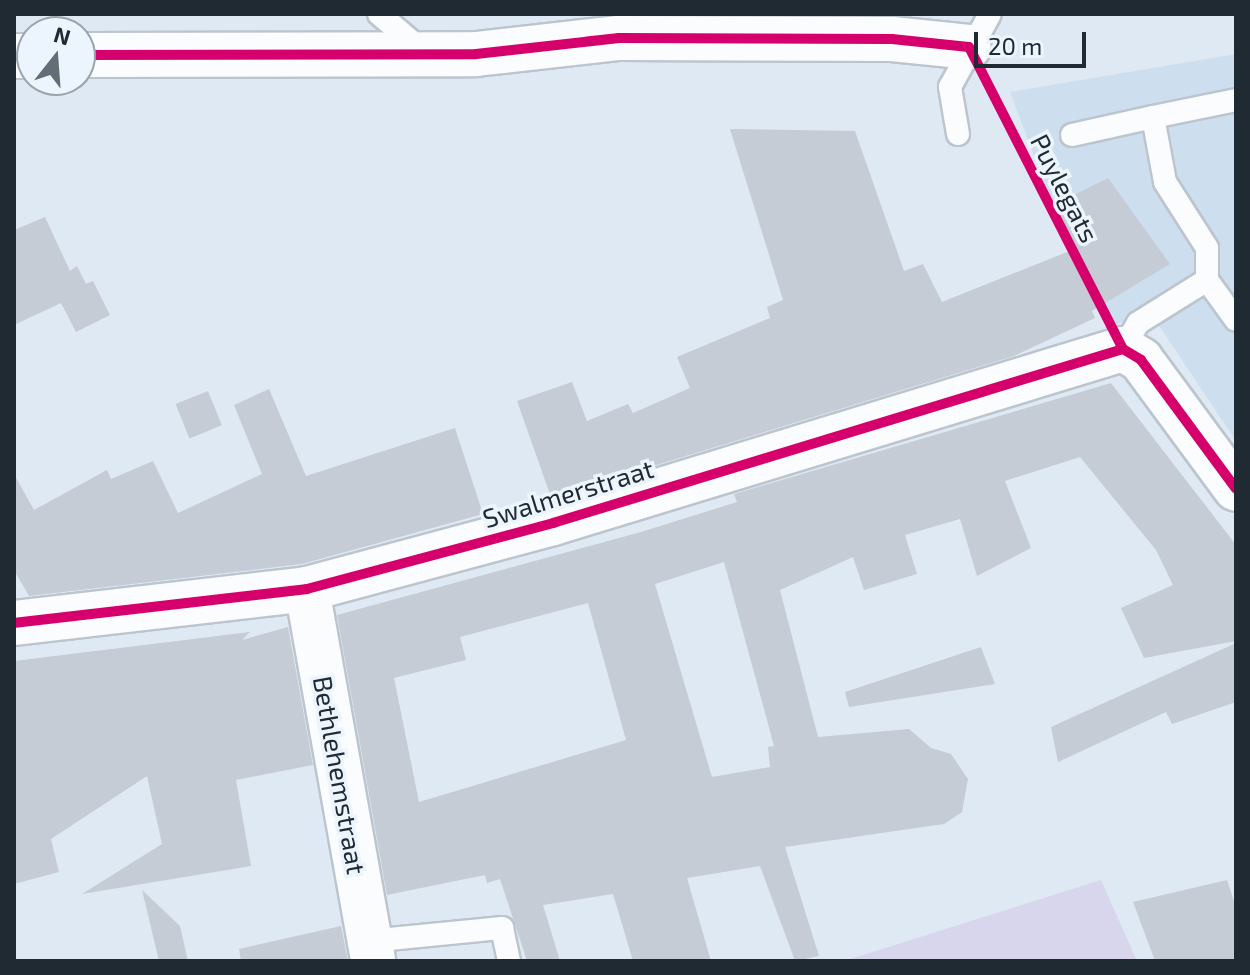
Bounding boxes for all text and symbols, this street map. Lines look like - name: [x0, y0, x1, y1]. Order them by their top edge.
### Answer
- north arrow: [16, 16, 96, 96]
- scale bar: [978, 16, 1090, 66]
- text: N: [51, 20, 74, 50]
- text: 20 m: [988, 31, 1042, 60]
- street label: Puylegats: [1024, 129, 1106, 247]
- street label: Swalmerstraat: [479, 452, 657, 534]
- street label: Bethlehemstraat: [307, 674, 373, 876]

